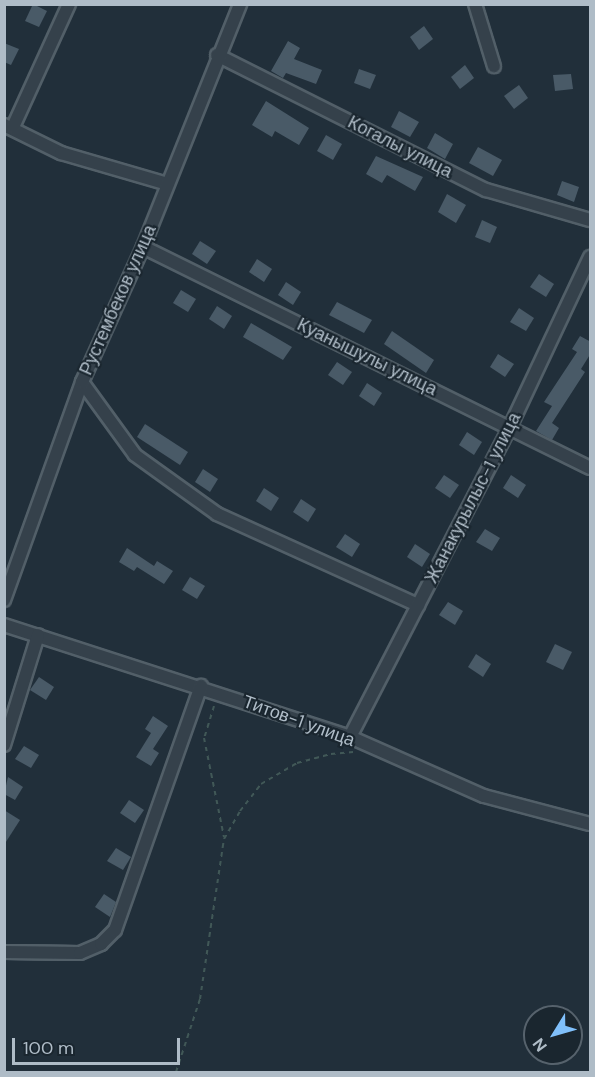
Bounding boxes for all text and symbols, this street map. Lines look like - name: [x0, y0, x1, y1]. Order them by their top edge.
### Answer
- street label: Когалы улица: [344, 111, 456, 183]
- street label: Рустембеков улица: [75, 222, 161, 378]
- street label: Куанышулы улица: [294, 314, 440, 400]
- street label: Жанакурылыс-1 улица: [421, 409, 525, 587]
- street label: Титов-1 улица: [240, 691, 358, 751]
- north arrow: [523, 1005, 583, 1065]
- scale bar: [15, 1026, 183, 1064]
- text: N: [528, 1034, 552, 1056]
- text: 100 m: [23, 1036, 74, 1060]

